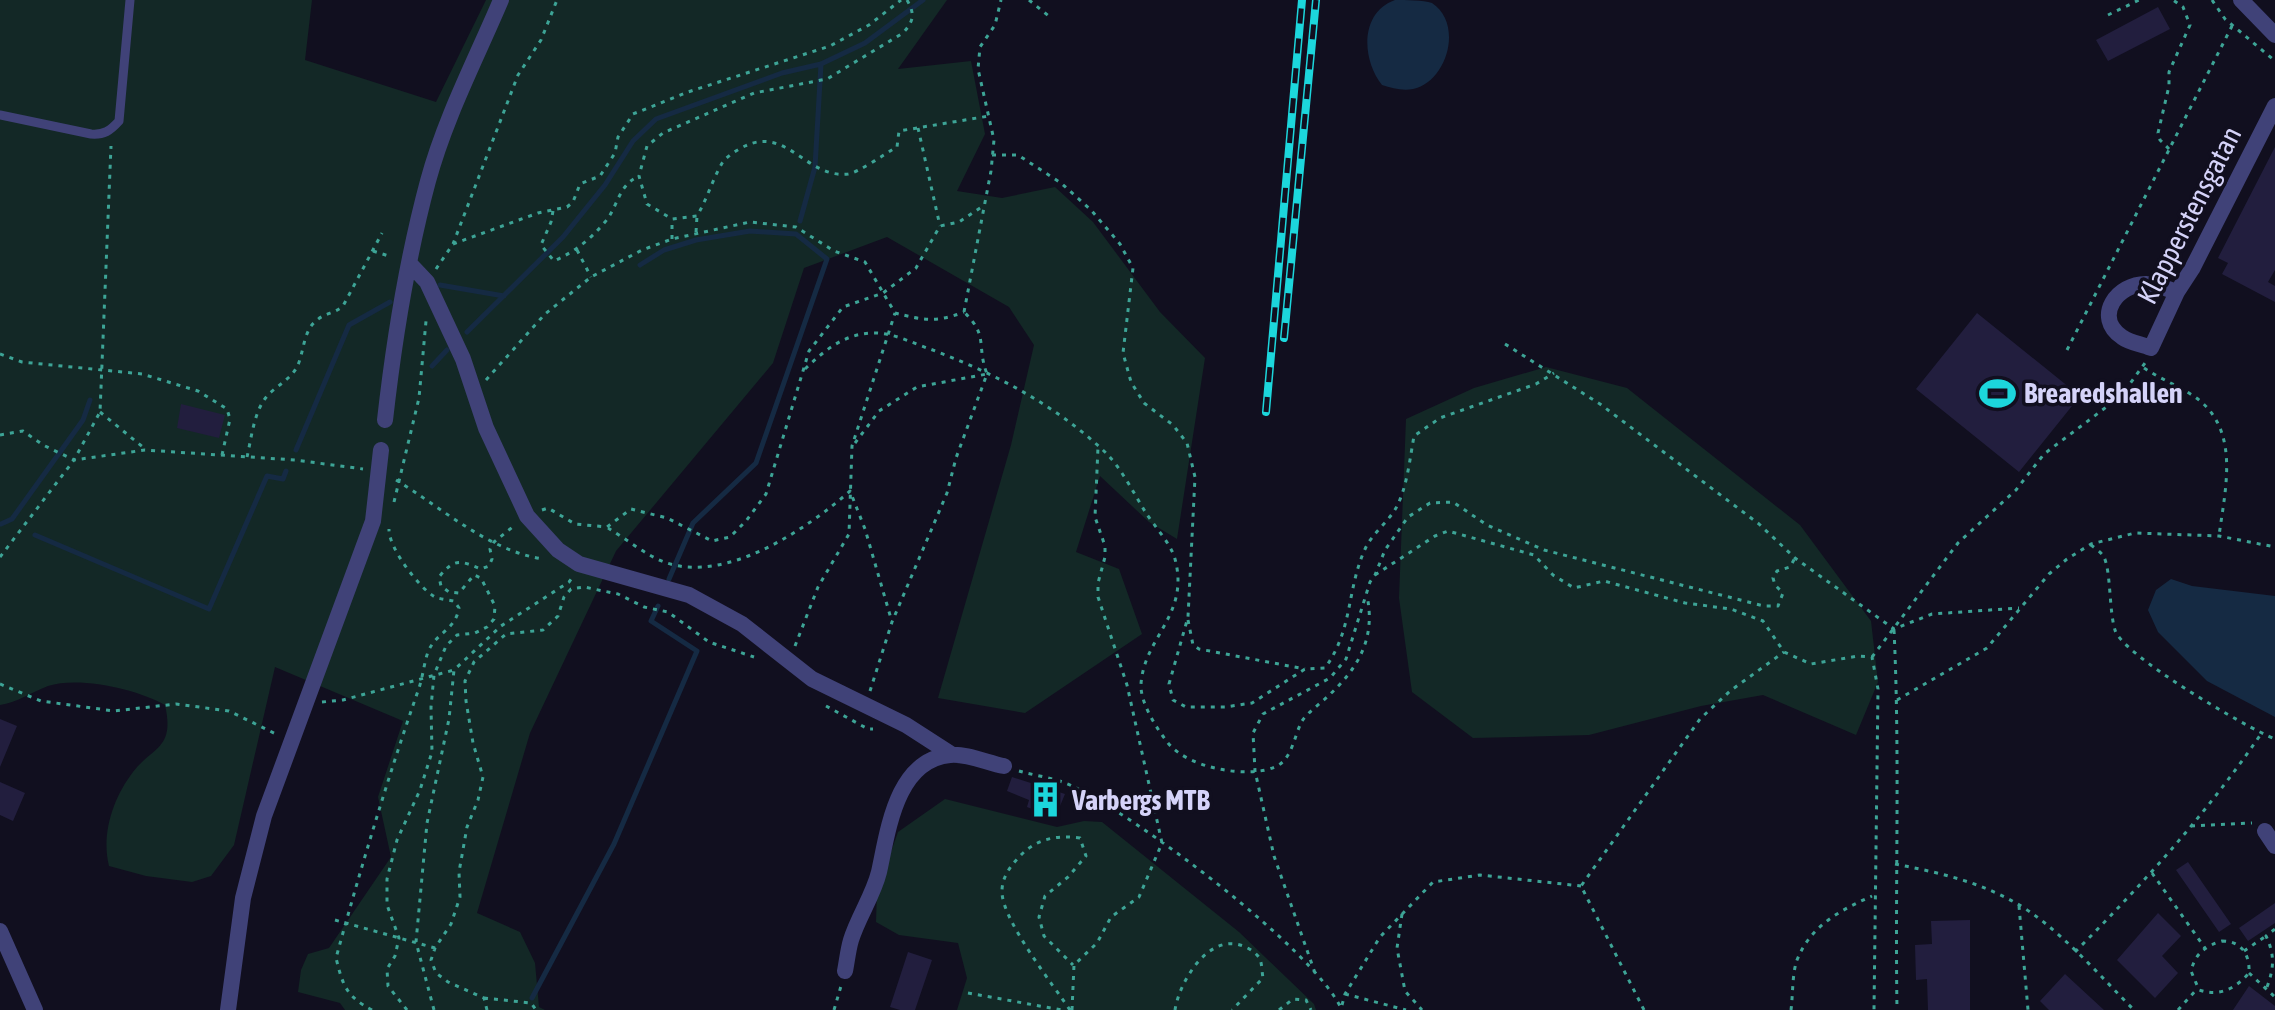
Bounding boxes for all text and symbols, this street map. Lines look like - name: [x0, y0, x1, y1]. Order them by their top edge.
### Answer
- street label: Klapperstensgatan: [2131, 121, 2247, 309]
- sports icon: Brearedshallen: [1979, 374, 2017, 412]
- place label: Brearedshallen: [2024, 377, 2183, 409]
- building icon: Varbergs MTB: [1027, 781, 1065, 819]
- place label: Varbergs MTB: [1071, 784, 1210, 816]

